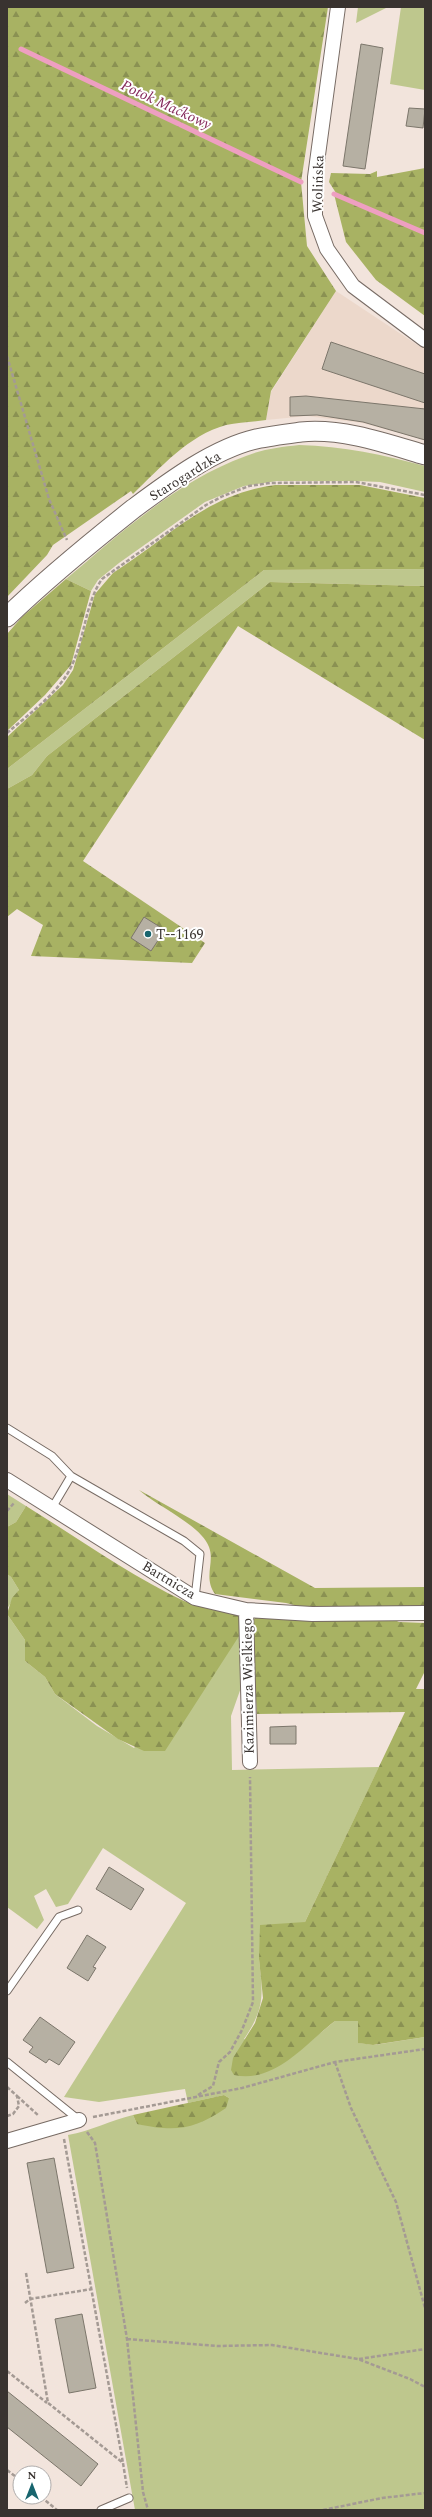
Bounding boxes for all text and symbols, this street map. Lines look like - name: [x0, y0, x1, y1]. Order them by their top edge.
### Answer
- water label: Potok Maćkowy: [117, 74, 215, 136]
- street label: Wolińska: [306, 154, 330, 213]
- street label: Starogardzka: [145, 445, 225, 506]
- place label: T--1169: [156, 924, 203, 945]
- marker: T--1169: [143, 929, 153, 939]
- street label: Bartnicza: [138, 1556, 200, 1604]
- street label: Kazimierza Wielkiego: [236, 1618, 260, 1754]
- north arrow: [12, 2465, 52, 2505]
- text: N: [28, 2467, 37, 2484]

